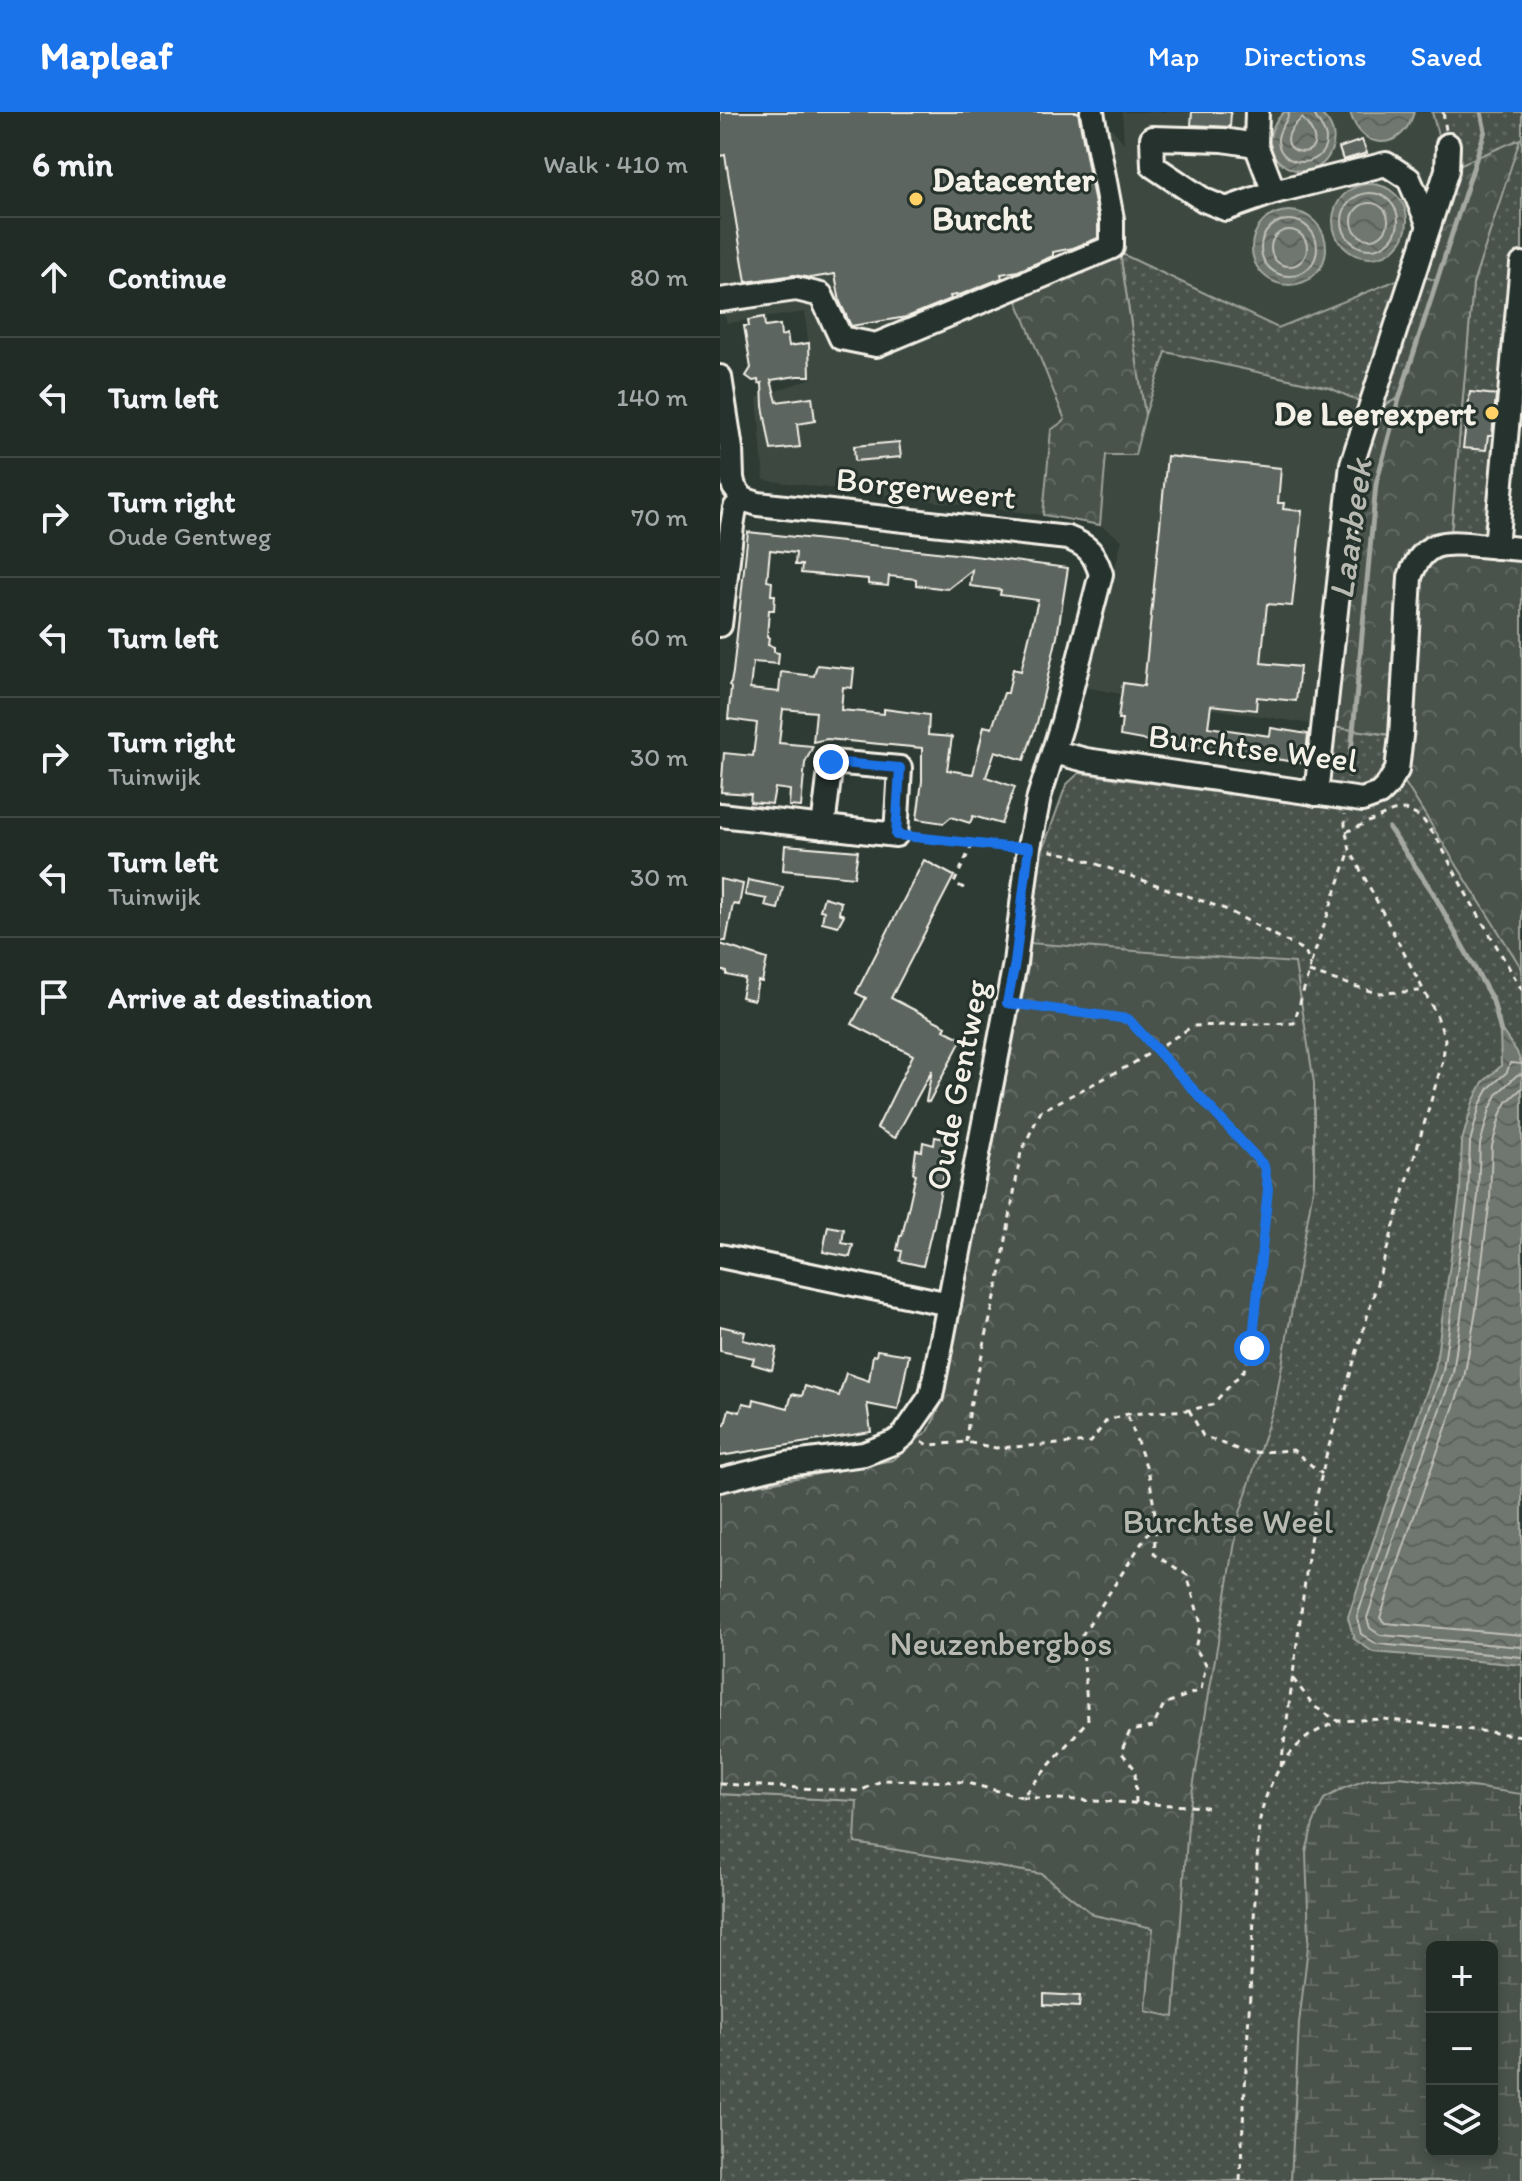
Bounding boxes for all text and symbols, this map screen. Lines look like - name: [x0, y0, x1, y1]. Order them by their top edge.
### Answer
- text: Mapleaf: [40, 33, 173, 79]
- text: Map: [1148, 39, 1199, 73]
- text: Directions: [1243, 39, 1367, 73]
- text: Saved: [1411, 39, 1482, 73]
- text: 6 min: [32, 144, 113, 185]
- text: Walk · 410 m: [543, 148, 688, 180]
- place label: Datacenter Burcht: [932, 159, 1096, 239]
- marker: Datacenter Burcht: [907, 190, 925, 208]
- icon: ahead: [32, 255, 76, 299]
- text: Continue: [108, 259, 227, 296]
- text: 80 m: [630, 261, 688, 293]
- icon: left: [32, 375, 76, 419]
- text: Turn left: [108, 379, 219, 416]
- text: 140 m: [617, 381, 688, 413]
- place label: De Leerexpert: [1274, 393, 1476, 434]
- marker: De Leerexpert: [1483, 404, 1501, 422]
- water label: Laarbeek: [1319, 454, 1381, 602]
- street label: Borgerweert: [834, 458, 1018, 518]
- text: Turn right: [108, 483, 236, 520]
- icon: right: [32, 495, 76, 539]
- text: 70 m: [631, 501, 688, 533]
- text: Oude Gentweg: [108, 520, 271, 552]
- icon: left: [32, 615, 76, 659]
- text: Turn left: [108, 619, 219, 656]
- text: 60 m: [631, 621, 688, 653]
- street label: Burchtse Weel: [1146, 715, 1360, 781]
- text: Turn right: [108, 723, 236, 760]
- icon: right: [32, 735, 76, 779]
- text: 30 m: [630, 741, 688, 773]
- route end: [813, 744, 849, 780]
- text: Tuinwijk: [108, 760, 201, 792]
- text: Turn left: [108, 843, 219, 880]
- icon: left: [32, 855, 76, 899]
- text: 30 m: [630, 861, 688, 893]
- text: Tuinwijk: [108, 880, 201, 912]
- icon: arrive: [32, 975, 76, 1019]
- street label: Oude Gentweg: [917, 976, 998, 1194]
- text: Arrive at destination: [108, 979, 372, 1016]
- route start: [1234, 1330, 1270, 1366]
- park label: Burchtse Weel: [1123, 1501, 1334, 1542]
- park label: Neuzenbergbos: [890, 1623, 1112, 1664]
- map controls: [1426, 1941, 1498, 2157]
- button: +: [1426, 1941, 1498, 2013]
- button: −: [1426, 2013, 1498, 2085]
- button: layers: [1426, 2085, 1498, 2157]

